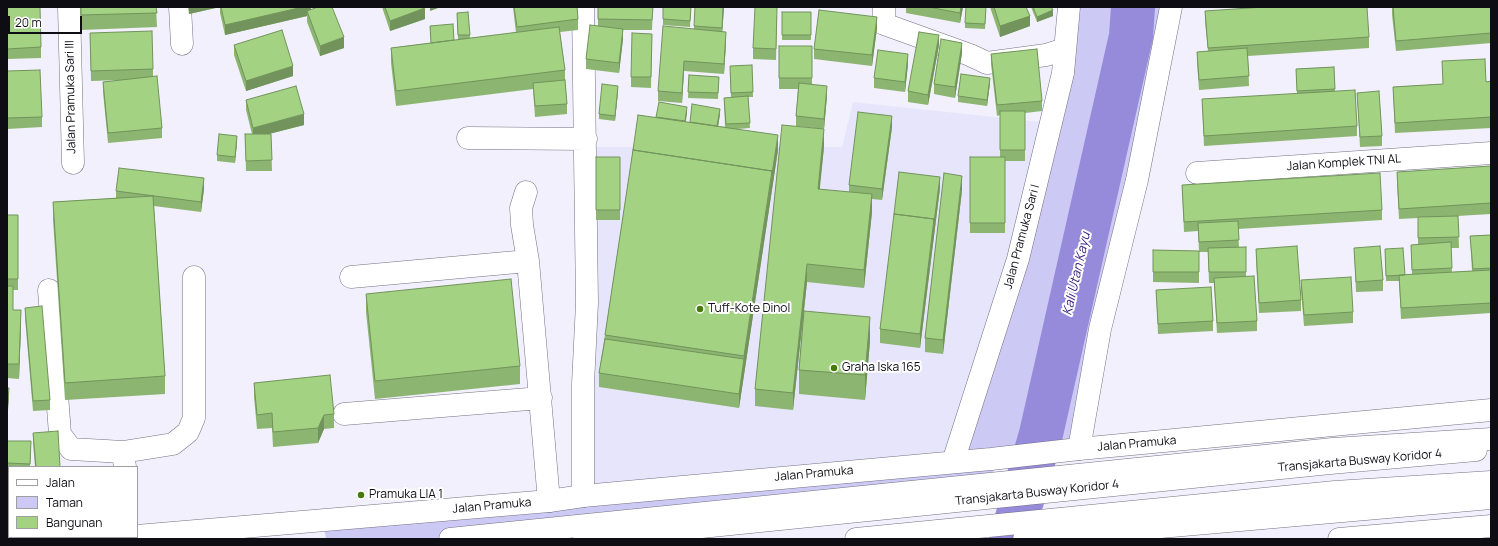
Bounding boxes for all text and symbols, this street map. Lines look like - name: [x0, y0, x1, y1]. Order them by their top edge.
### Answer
- scale bar: [10, 8, 84, 34]
- text: 20 m: [15, 14, 42, 31]
- street label: Jalan Pramuka Sari III: [63, 40, 79, 154]
- street label: Jalan Komplek TNI AL: [1286, 152, 1402, 174]
- street label: Jalan Pramuka Sari I: [1001, 183, 1043, 291]
- water label: Kali Utan Kayu: [1060, 231, 1094, 317]
- place label: Tuff-Kote Dinol: [708, 302, 790, 316]
- marker: Tuff-Kote Dinol: [695, 304, 705, 314]
- place label: Graha Iska 165: [842, 361, 921, 375]
- marker: Graha Iska 165: [829, 363, 839, 373]
- street label: Jalan Pramuka: [1097, 433, 1177, 455]
- street label: Transjakarta Busway Koridor 4: [1277, 447, 1443, 475]
- street label: Jalan Pramuka: [774, 463, 854, 485]
- legend: [8, 466, 138, 538]
- text: Jalan: [46, 474, 75, 491]
- street label: Transjakarta Busway Koridor 4: [954, 477, 1120, 509]
- place label: Pramuka LIA 1: [369, 488, 443, 502]
- marker: Pramuka LIA 1: [356, 490, 366, 500]
- text: Taman: [46, 494, 83, 511]
- street label: Jalan Pramuka: [452, 495, 532, 517]
- text: Bangunan: [46, 514, 102, 531]

